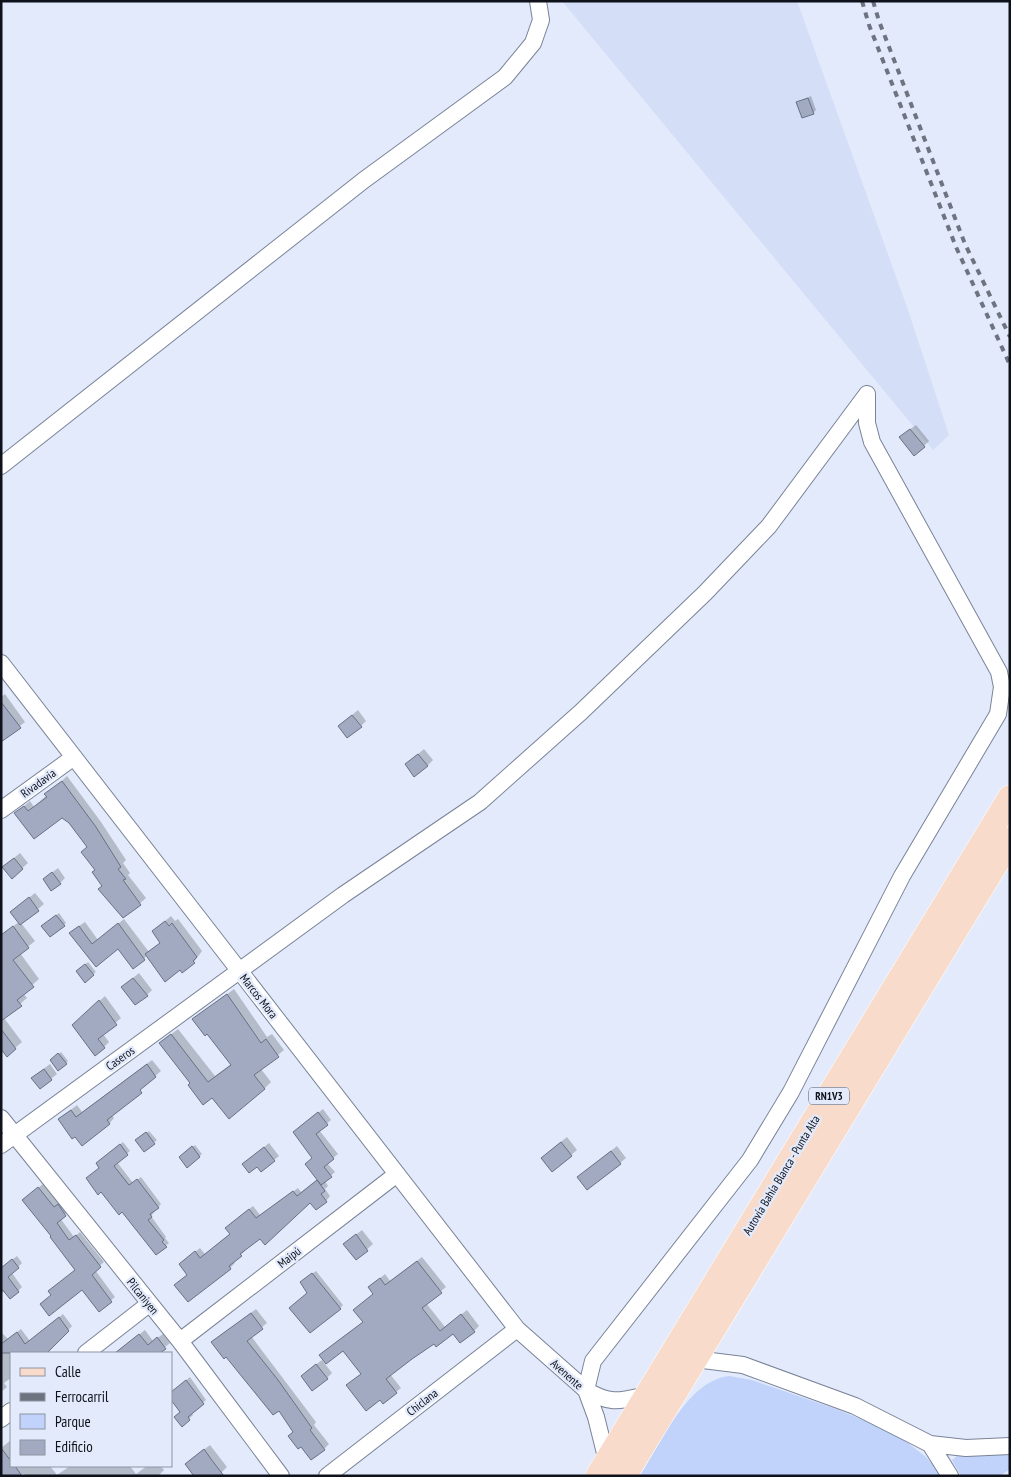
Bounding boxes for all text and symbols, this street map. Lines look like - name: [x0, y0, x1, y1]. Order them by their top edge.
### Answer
- street label: Rivadavia: [17, 765, 59, 801]
- street label: Marcos Mora: [237, 971, 281, 1021]
- street label: Caseros: [103, 1043, 137, 1073]
- road number: RN1V3: [809, 1088, 849, 1104]
- street label: Autovía Bahía Blanca - Punta Alta: [739, 1112, 823, 1238]
- street label: Maipú: [274, 1243, 304, 1271]
- street label: Pilcaniyen: [124, 1275, 162, 1317]
- legend: [10, 1352, 172, 1467]
- street label: Avenente: [548, 1356, 586, 1393]
- text: Calle: [55, 1362, 81, 1381]
- street label: Chiclana: [403, 1385, 441, 1419]
- text: Ferrocarril: [55, 1387, 109, 1406]
- text: Parque: [55, 1412, 91, 1431]
- text: Edificio: [55, 1437, 93, 1456]

